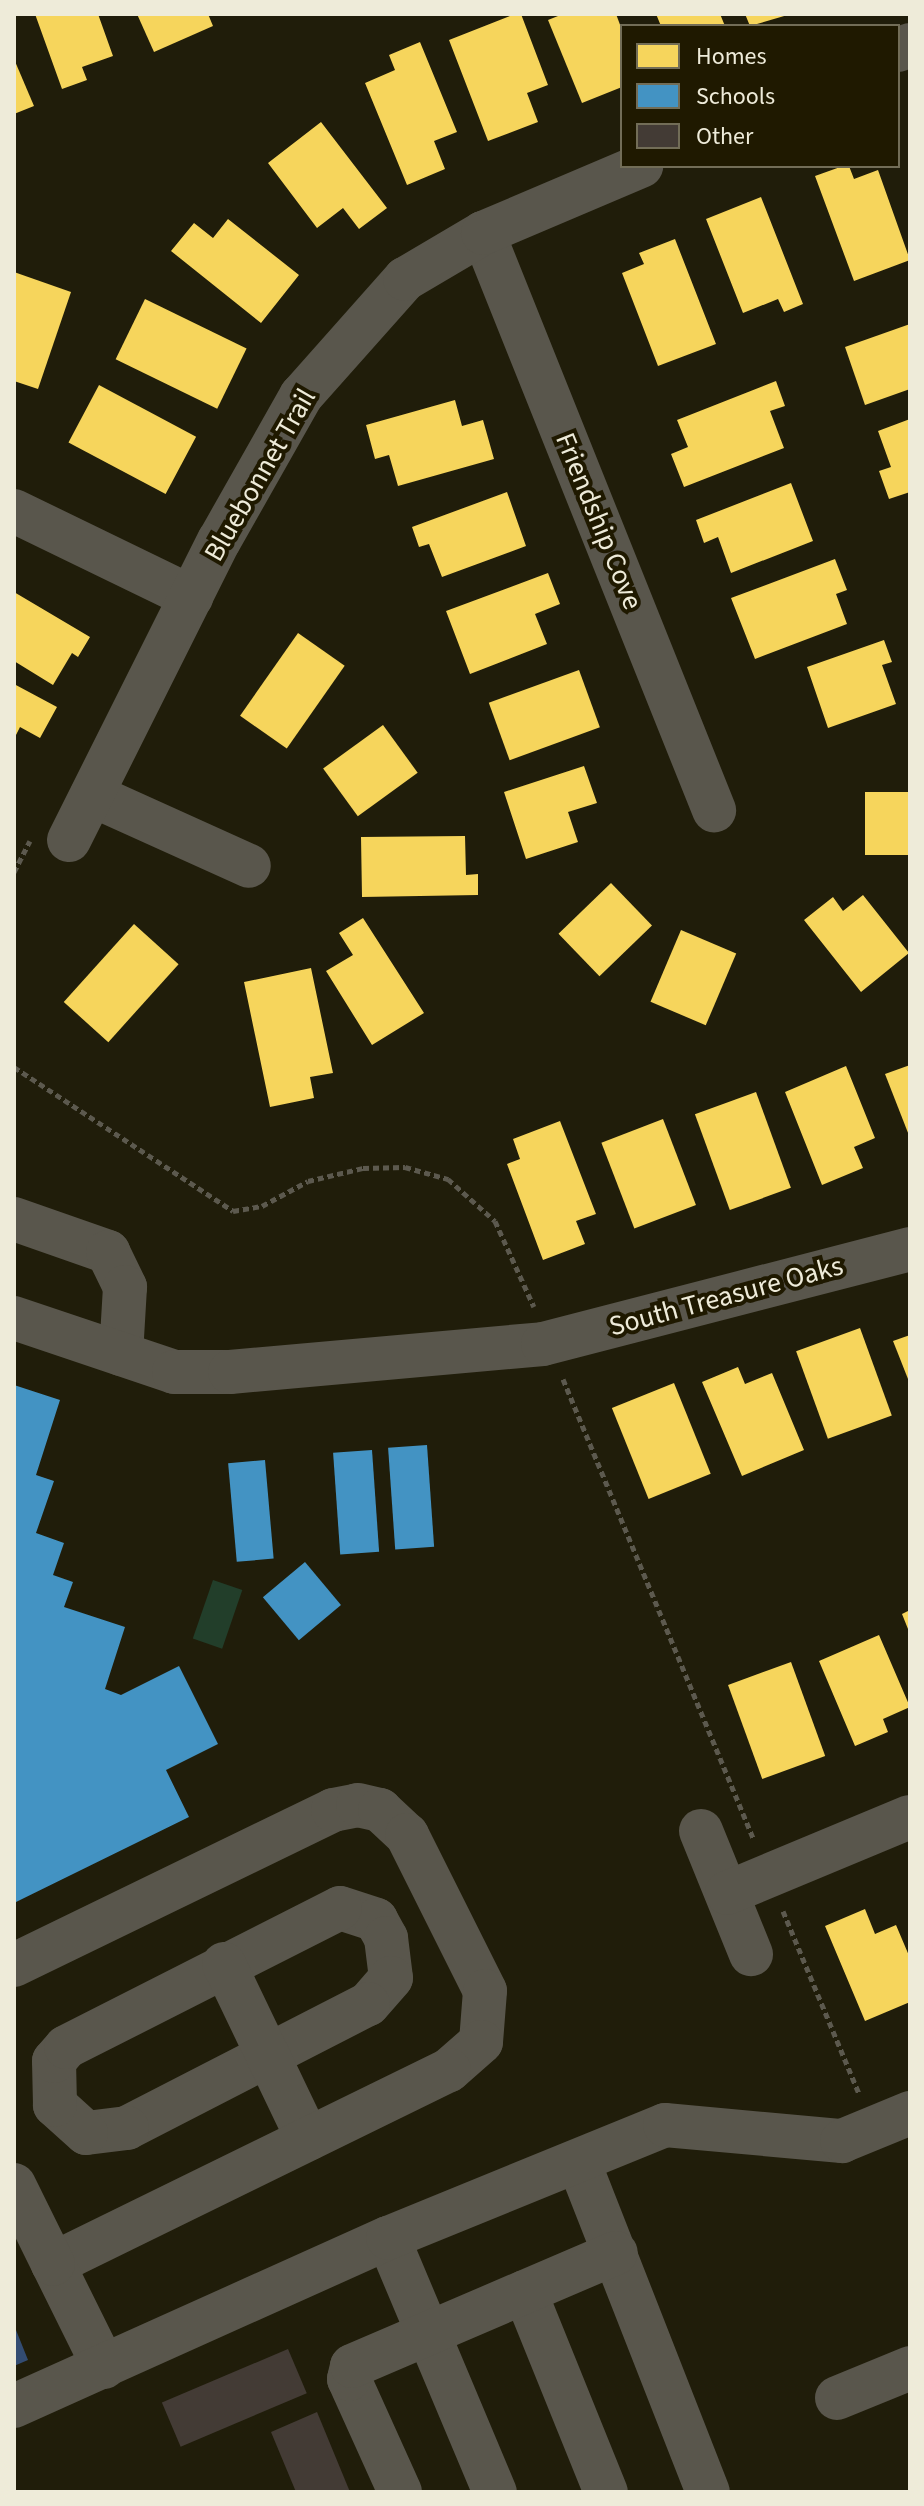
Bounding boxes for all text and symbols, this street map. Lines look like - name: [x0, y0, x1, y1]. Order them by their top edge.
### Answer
- legend: [620, 24, 900, 168]
- text: Homes: [696, 39, 767, 74]
- text: Schools: [696, 79, 775, 114]
- text: Other: [696, 119, 753, 154]
- street label: Bluebonnet Trail: [197, 383, 323, 567]
- street label: Friendship Cove: [548, 428, 650, 614]
- street label: South Treasure Oaks: [605, 1249, 847, 1343]

